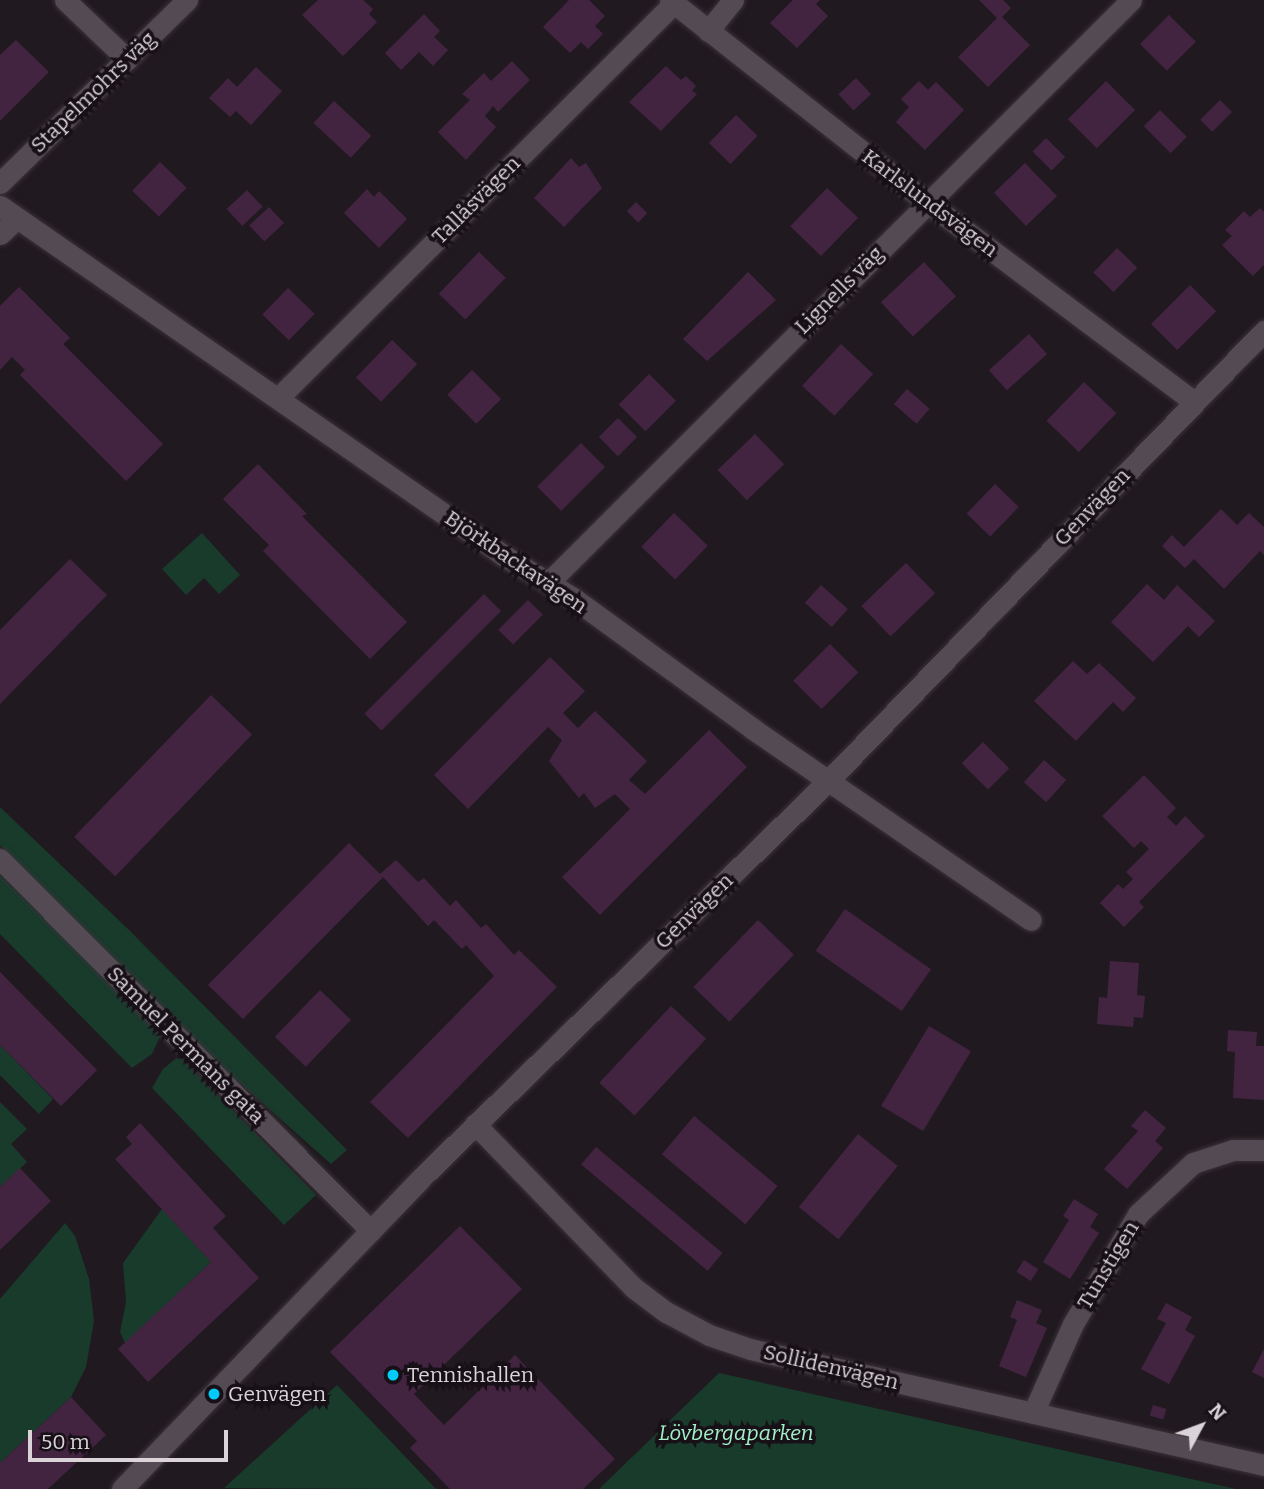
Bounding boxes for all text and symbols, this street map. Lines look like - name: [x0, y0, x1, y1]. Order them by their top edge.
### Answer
- street label: Stapelmohrs väg: [25, 26, 161, 158]
- street label: Karlslundsvägen: [857, 144, 1003, 262]
- street label: Tallåsvägen: [427, 151, 525, 249]
- street label: Lignells väg: [790, 241, 888, 339]
- street label: Genvägen: [1049, 463, 1135, 551]
- street label: Björkbackavägen: [440, 505, 592, 619]
- street label: Genvägen: [650, 868, 738, 954]
- street label: Samuel Permans gata: [102, 961, 270, 1129]
- street label: Tunstigen: [1072, 1216, 1144, 1314]
- street label: Sollidenvägen: [761, 1339, 901, 1395]
- place label: Tennishallen: [407, 1362, 534, 1388]
- marker: Tennishallen: [385, 1367, 401, 1383]
- place label: Genvägen: [228, 1381, 326, 1407]
- marker: Genvägen: [206, 1386, 222, 1402]
- north arrow: [1166, 1391, 1236, 1461]
- text: N: [1204, 1399, 1231, 1425]
- scale bar: [32, 1416, 231, 1460]
- park label: Lövbergaparken: [659, 1420, 813, 1446]
- text: 50 m: [41, 1429, 90, 1455]

